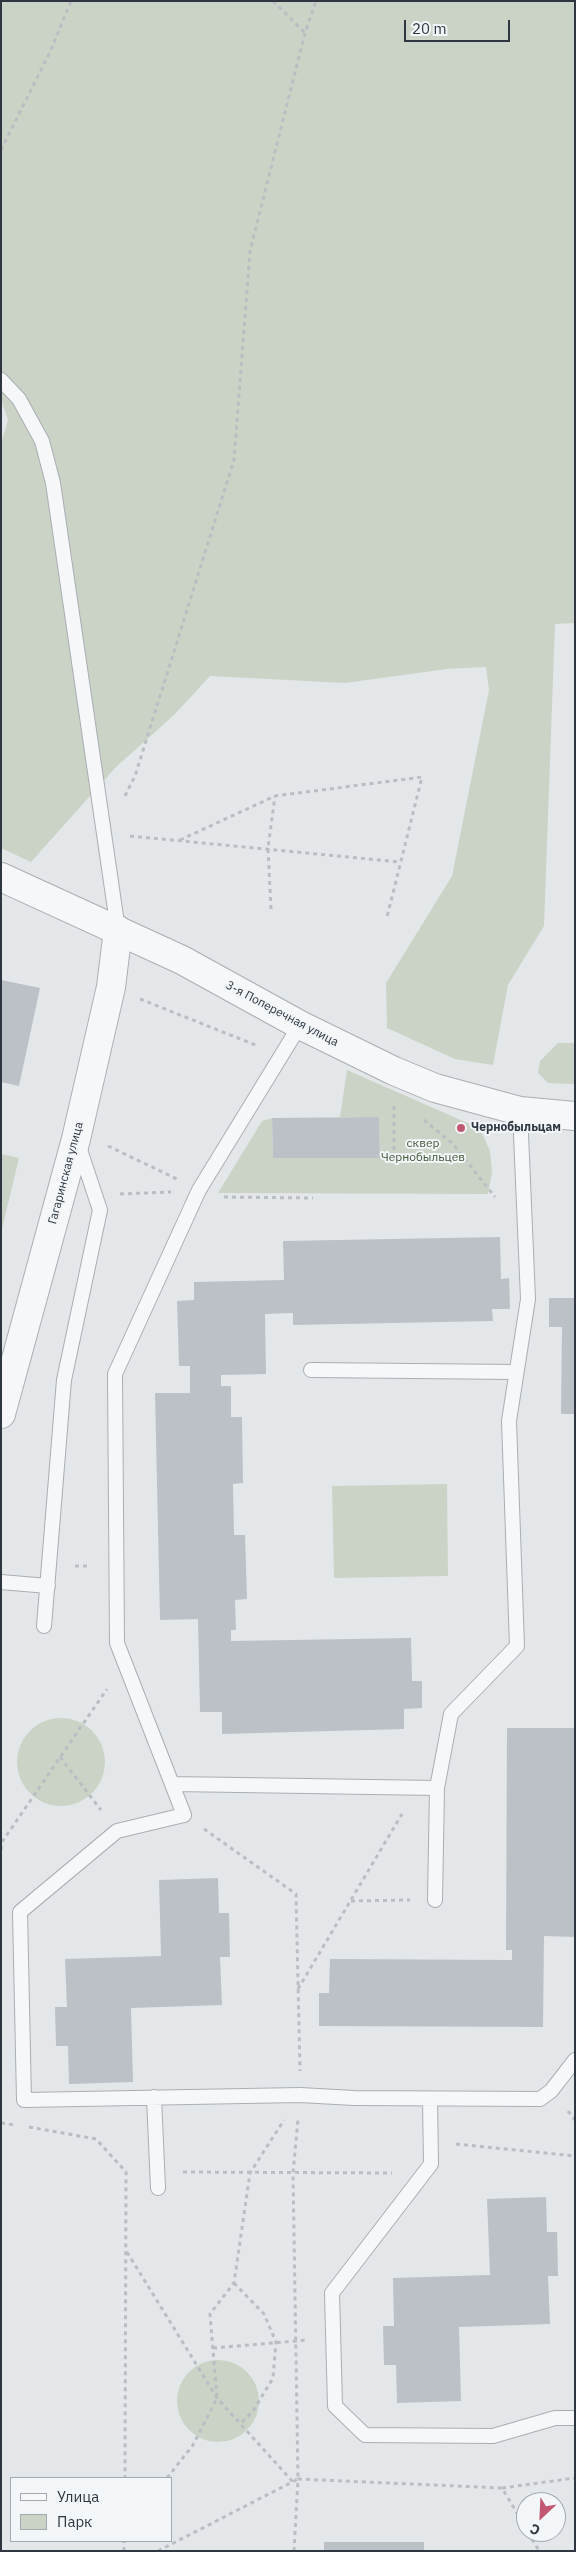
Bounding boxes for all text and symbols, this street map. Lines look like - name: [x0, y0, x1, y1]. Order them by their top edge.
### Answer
- scale bar: [406, 10, 512, 42]
- text: 20 m: [412, 19, 447, 38]
- street label: 3-я Поперечная улица: [223, 978, 341, 1050]
- street label: Гагаринская улица: [45, 1120, 87, 1226]
- place label: Чернобыльцам: [471, 1121, 561, 1135]
- marker: Чернобыльцам: [455, 1122, 467, 1134]
- park label: сквер Чернобыльцев: [381, 1137, 465, 1165]
- legend: [10, 2477, 172, 2542]
- text: Улица: [57, 2487, 99, 2506]
- north arrow: [516, 2492, 566, 2542]
- text: Парк: [57, 2512, 92, 2531]
- text: С: [527, 2520, 543, 2540]

